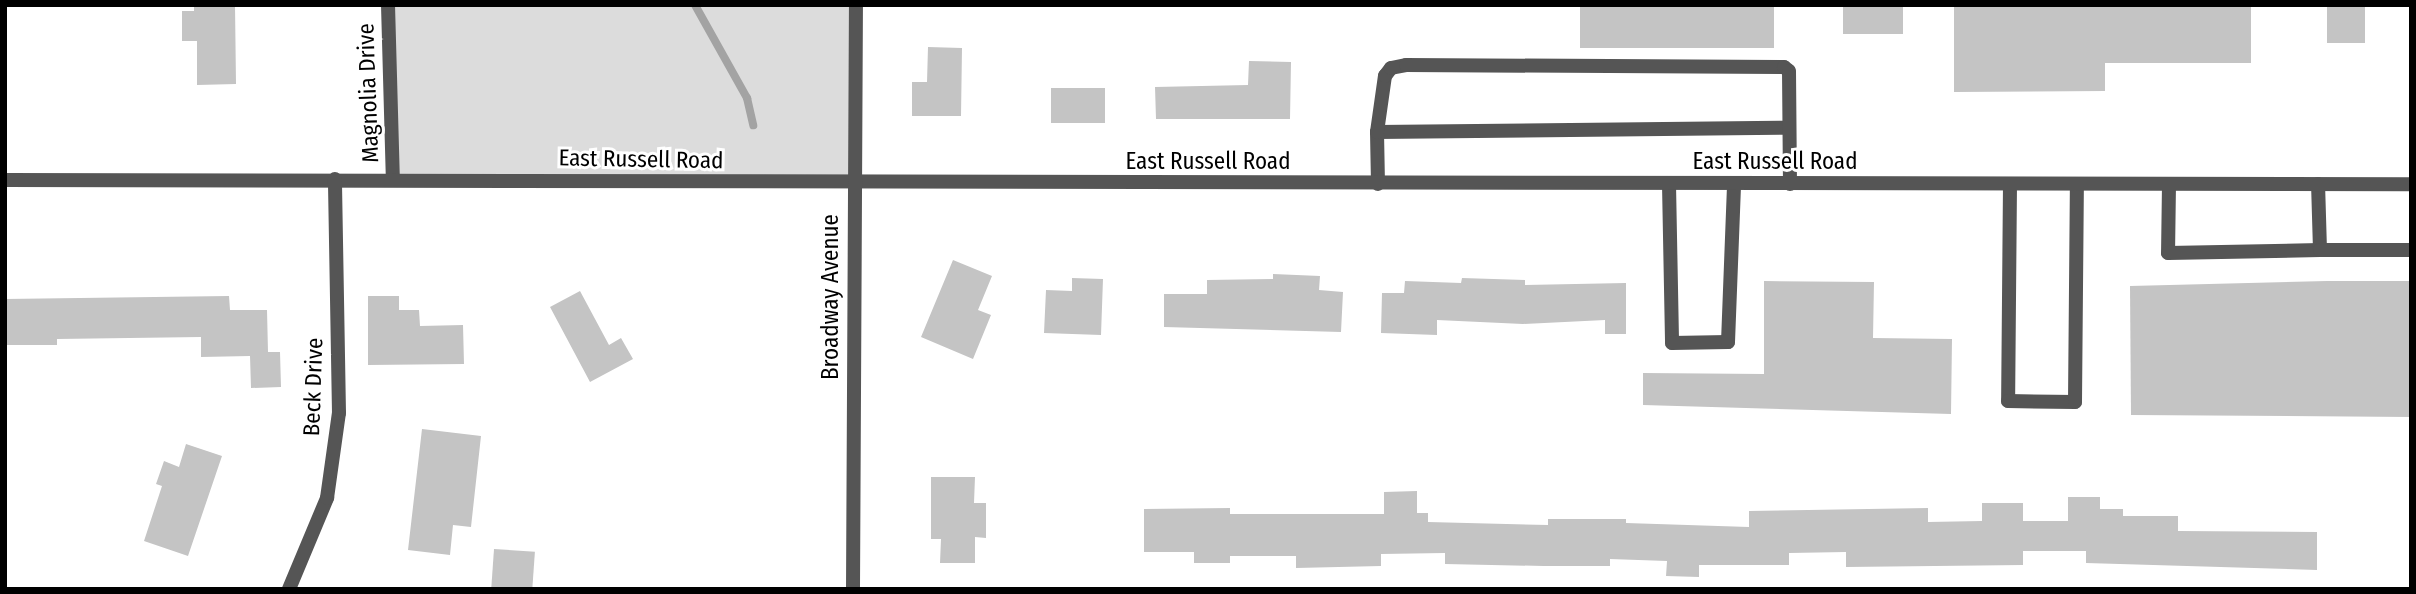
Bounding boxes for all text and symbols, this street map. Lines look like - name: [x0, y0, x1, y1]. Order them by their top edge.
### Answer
- street label: Magnolia Drive: [352, 23, 384, 163]
- street label: East Russell Road: [558, 144, 724, 174]
- street label: East Russell Road: [1126, 147, 1290, 175]
- street label: East Russell Road: [1693, 147, 1857, 175]
- street label: Broadway Avenue: [816, 214, 844, 380]
- street label: Beck Drive: [297, 337, 329, 437]

